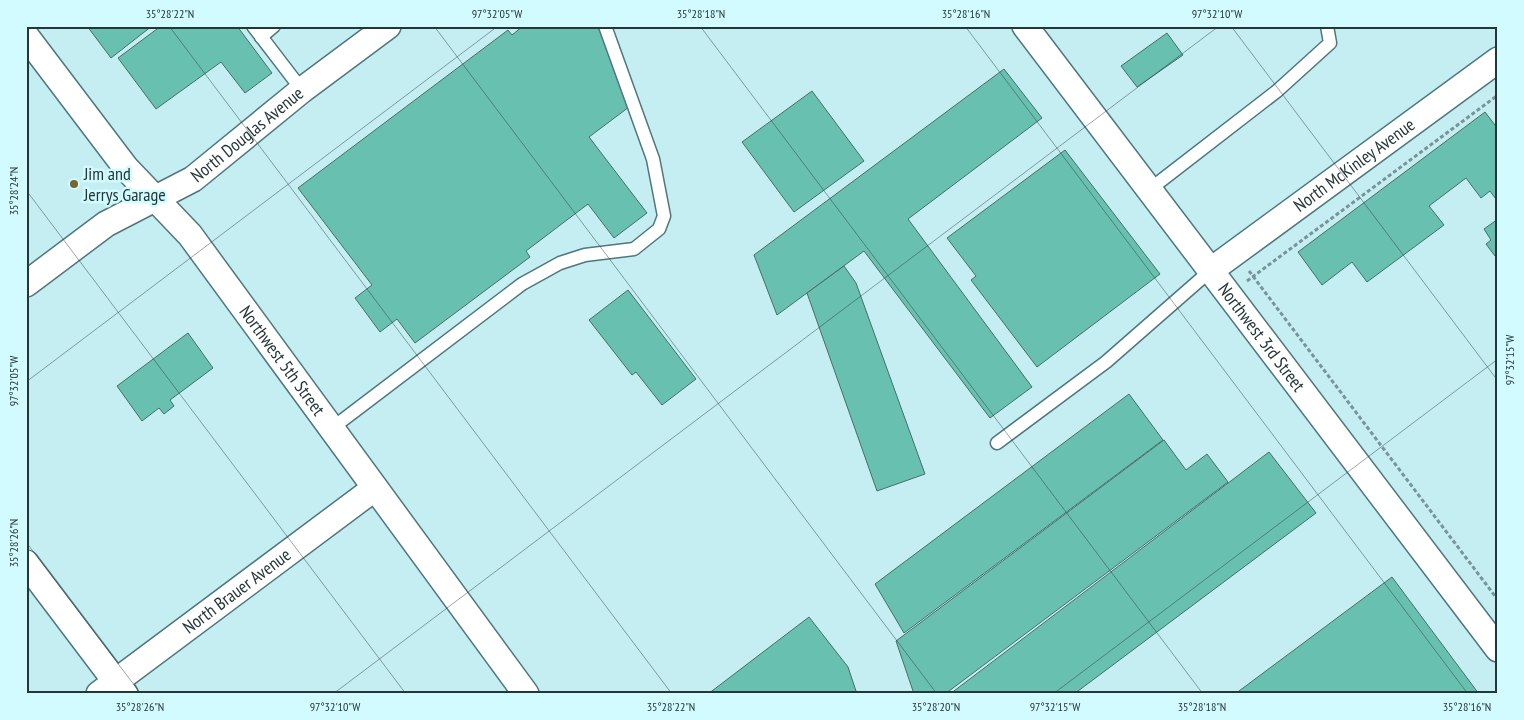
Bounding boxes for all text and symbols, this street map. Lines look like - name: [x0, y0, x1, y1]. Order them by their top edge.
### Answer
- text: 35°28'22"N: [146, 6, 194, 21]
- text: 97°32'05"W: [472, 6, 522, 21]
- text: 35°28'18"N: [677, 6, 725, 21]
- text: 35°28'16"N: [942, 6, 990, 21]
- text: 97°32'10"W: [1192, 6, 1242, 21]
- street label: North Douglas Avenue: [186, 82, 308, 187]
- street label: North McKinley Avenue: [1289, 113, 1419, 217]
- place label: Jim and Jerrys Garage: [83, 162, 166, 206]
- text: 35°28'24"N: [6, 167, 21, 215]
- marker: Jim and Jerrys Garage: [68, 178, 80, 190]
- street label: Northwest 3rd Street: [1213, 278, 1310, 396]
- street label: Northwest 5th Street: [235, 301, 330, 420]
- text: 97°32'15"W: [1502, 335, 1517, 385]
- text: 97°32'05"W: [6, 356, 21, 406]
- text: 35°28'26"N: [6, 519, 21, 567]
- street label: North Brauer Avenue: [178, 543, 295, 639]
- text: 35°28'26"N: [116, 699, 164, 714]
- text: 97°32'10"W: [310, 699, 360, 714]
- text: 35°28'22"N: [647, 699, 695, 714]
- text: 35°28'20"N: [912, 699, 960, 714]
- text: 97°32'15"W: [1030, 699, 1080, 714]
- text: 35°28'18"N: [1178, 699, 1226, 714]
- text: 35°28'16"N: [1443, 699, 1491, 714]

